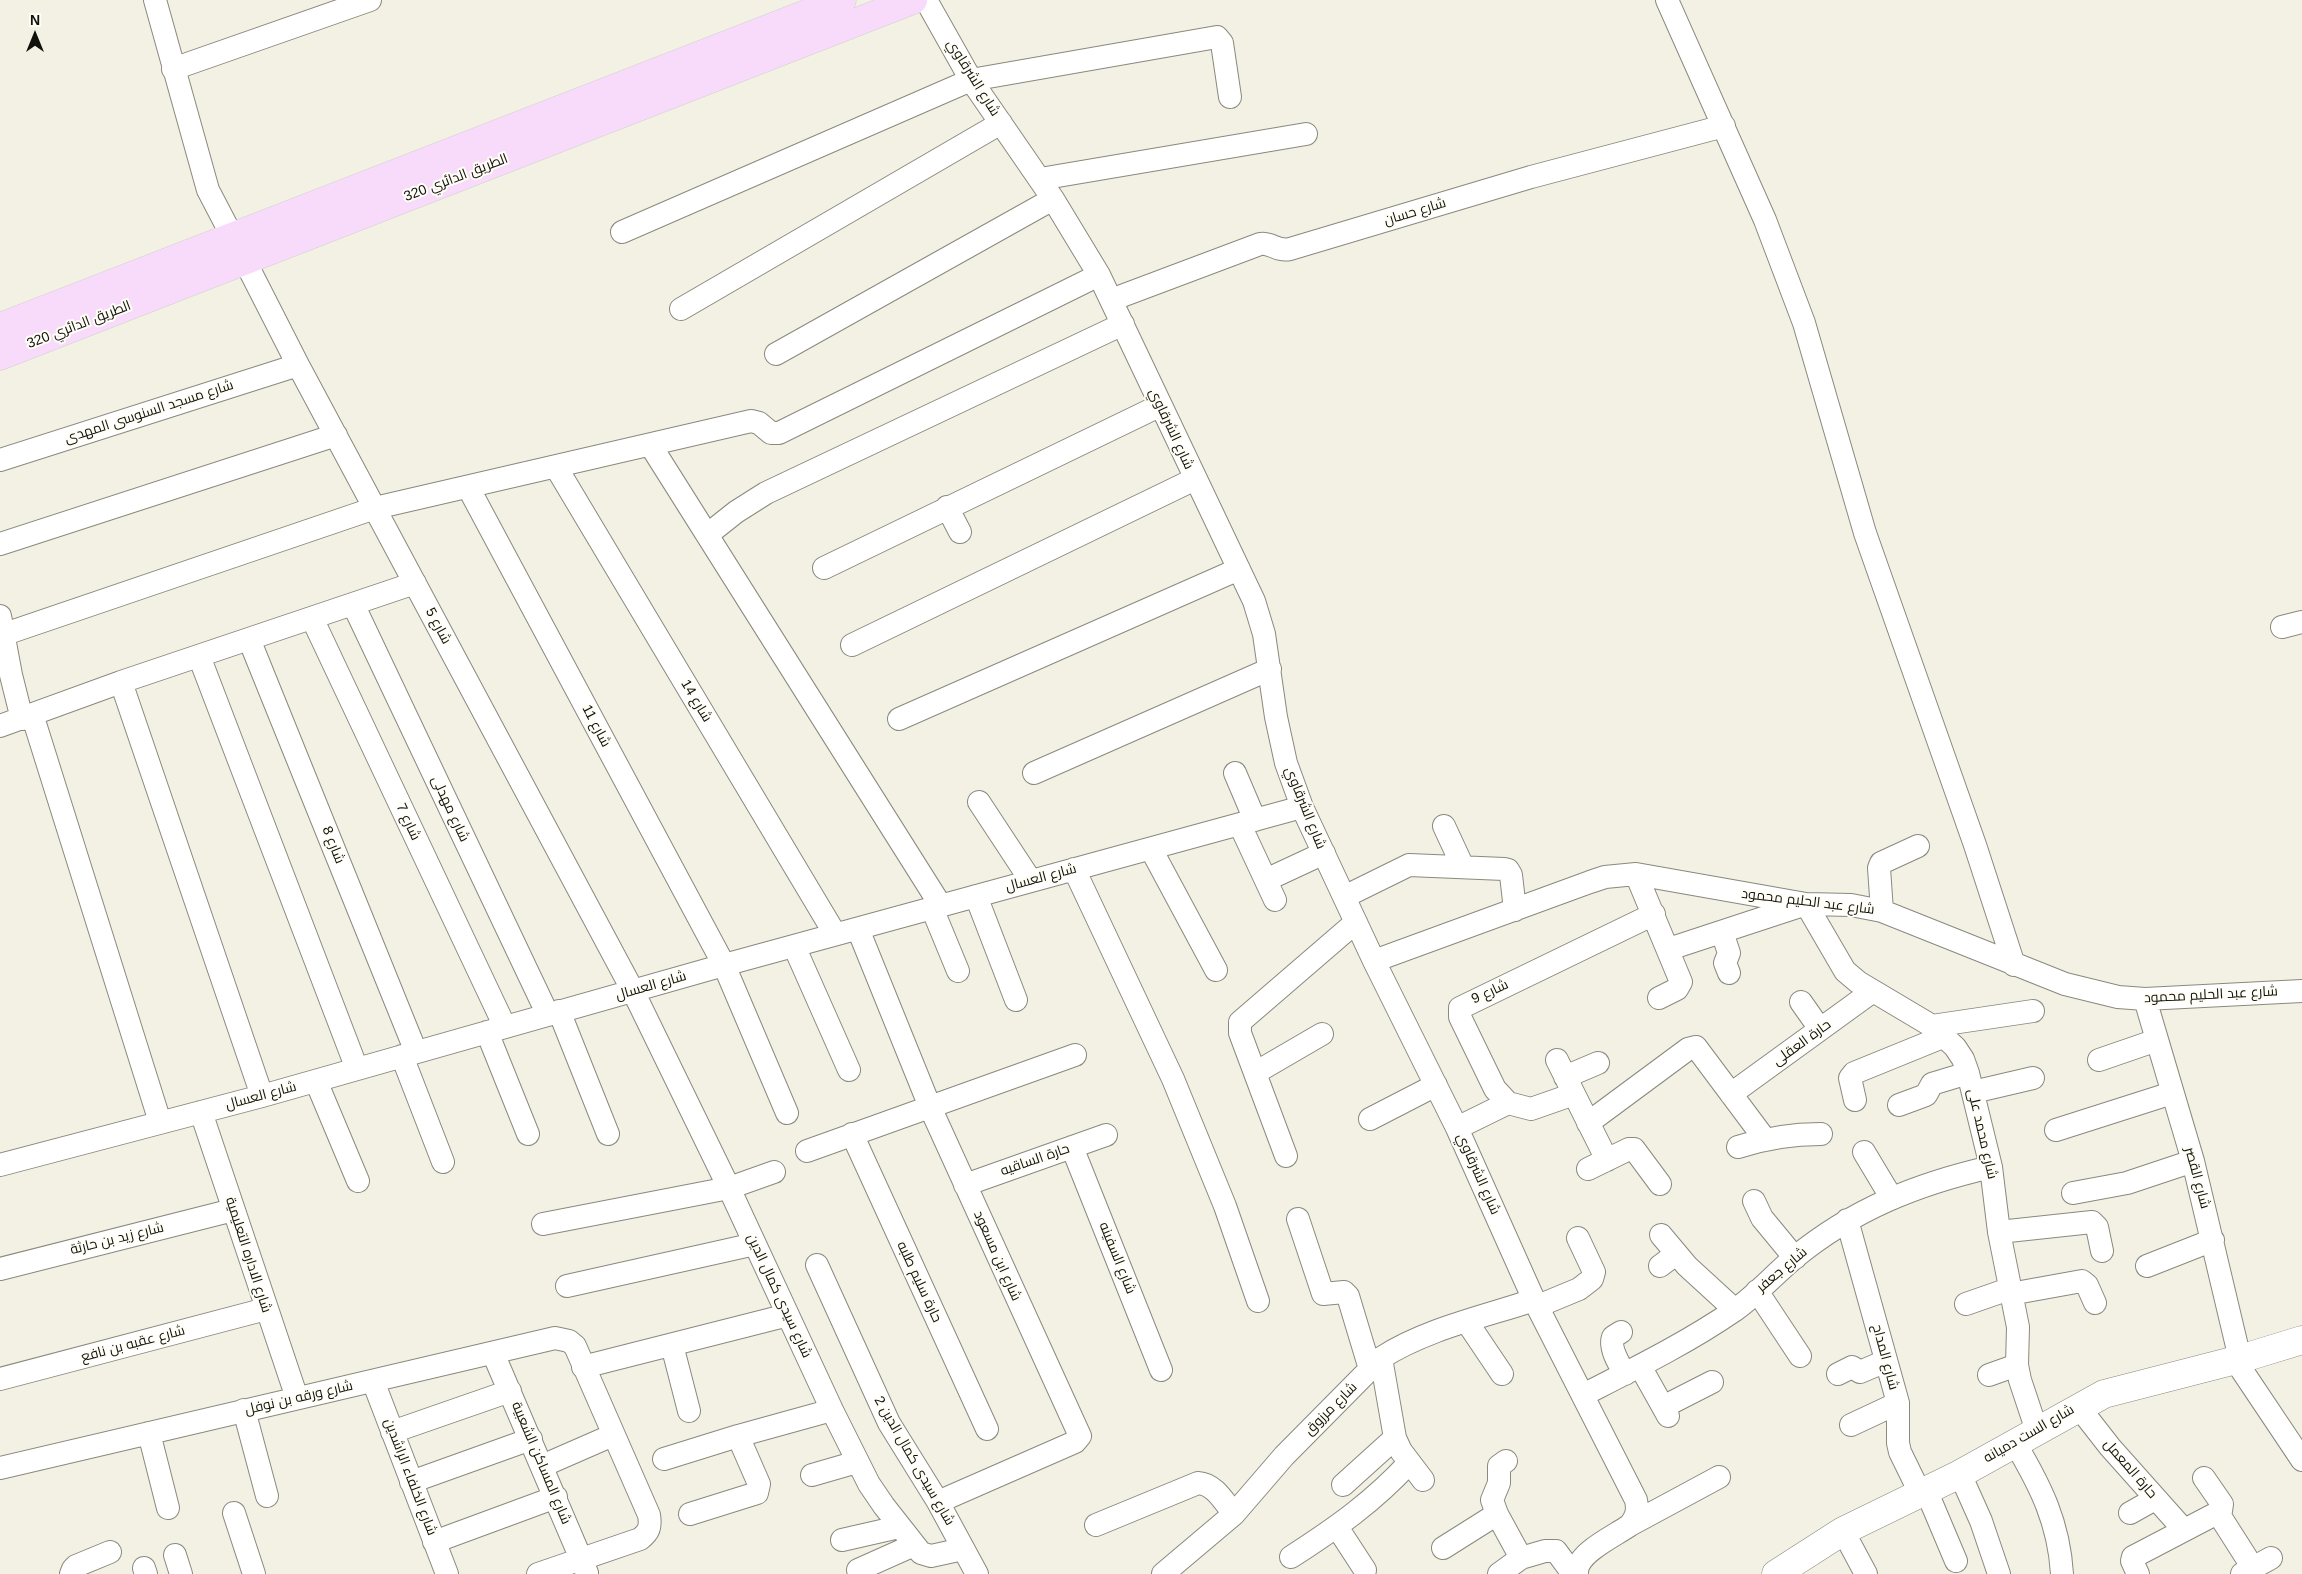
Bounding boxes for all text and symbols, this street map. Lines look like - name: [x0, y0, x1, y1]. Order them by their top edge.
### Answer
- north arrow: [10, 10, 60, 60]
- text: N: [30, 12, 40, 28]
- street label: شارع الشرقاوي: [943, 36, 1003, 120]
- street label: الطريق الدائري 320: [402, 150, 510, 206]
- street label: شارع حسان: [1382, 195, 1448, 229]
- street label: الطريق الدائري 320: [25, 297, 133, 353]
- street label: شارع مسجد السنوسى المهدى: [62, 377, 236, 447]
- street label: شارع الشرقاوي: [1145, 386, 1197, 472]
- street label: شارع 5: [421, 605, 455, 647]
- street label: شارع 14: [677, 677, 715, 725]
- street label: شارع 11: [578, 702, 614, 750]
- street label: شارع الشرقاوي: [1281, 764, 1329, 852]
- street label: شارع مهدلى: [427, 773, 473, 845]
- street label: شارع 7: [392, 801, 424, 843]
- street label: شارع 8: [318, 824, 348, 866]
- street label: شارع العسال: [1004, 860, 1078, 896]
- street label: شارع عبد الحليم محمود: [1740, 885, 1876, 919]
- street label: شارع العسال: [614, 968, 688, 1004]
- street label: شارع 9: [1469, 976, 1511, 1008]
- street label: شارع عبد الحليم محمود: [2144, 983, 2278, 1007]
- street label: حارة العقلى: [1770, 1016, 1834, 1070]
- street label: شارع العسال: [224, 1078, 298, 1114]
- street label: شارع محمد على: [1963, 1087, 2001, 1181]
- street label: شارع الشرقاوي: [1453, 1131, 1503, 1217]
- street label: حارة الساقيه: [998, 1140, 1072, 1180]
- street label: شارع القصر: [2181, 1145, 2213, 1211]
- street label: شارع الاداره التعليمية: [221, 1195, 275, 1315]
- street label: شارع ابن مسعود: [970, 1208, 1024, 1304]
- street label: شارع زيد بن حارثة: [69, 1219, 165, 1259]
- street label: شارع السفينه: [1095, 1220, 1139, 1296]
- street label: شارع سيدى كمال الدين: [743, 1231, 815, 1361]
- street label: حارة سليم طلبه: [893, 1239, 945, 1325]
- street label: شارع جعفر: [1753, 1244, 1811, 1296]
- street label: شارع عقبه بن نافع: [79, 1322, 187, 1366]
- street label: شارع المداح: [1868, 1322, 1902, 1392]
- street label: شارع ورقه بن نوفل: [243, 1377, 355, 1419]
- street label: شارع مرزوق: [1301, 1379, 1361, 1439]
- street label: شارع سيدى كمال الدين 2: [870, 1393, 958, 1529]
- street label: شارع المساكن الشعبية: [508, 1399, 574, 1527]
- street label: شارع الست دميانه: [1981, 1401, 2077, 1467]
- street label: شارع الخلفاء الراشدين: [380, 1416, 440, 1538]
- street label: حارة المعمل: [2100, 1436, 2160, 1502]

